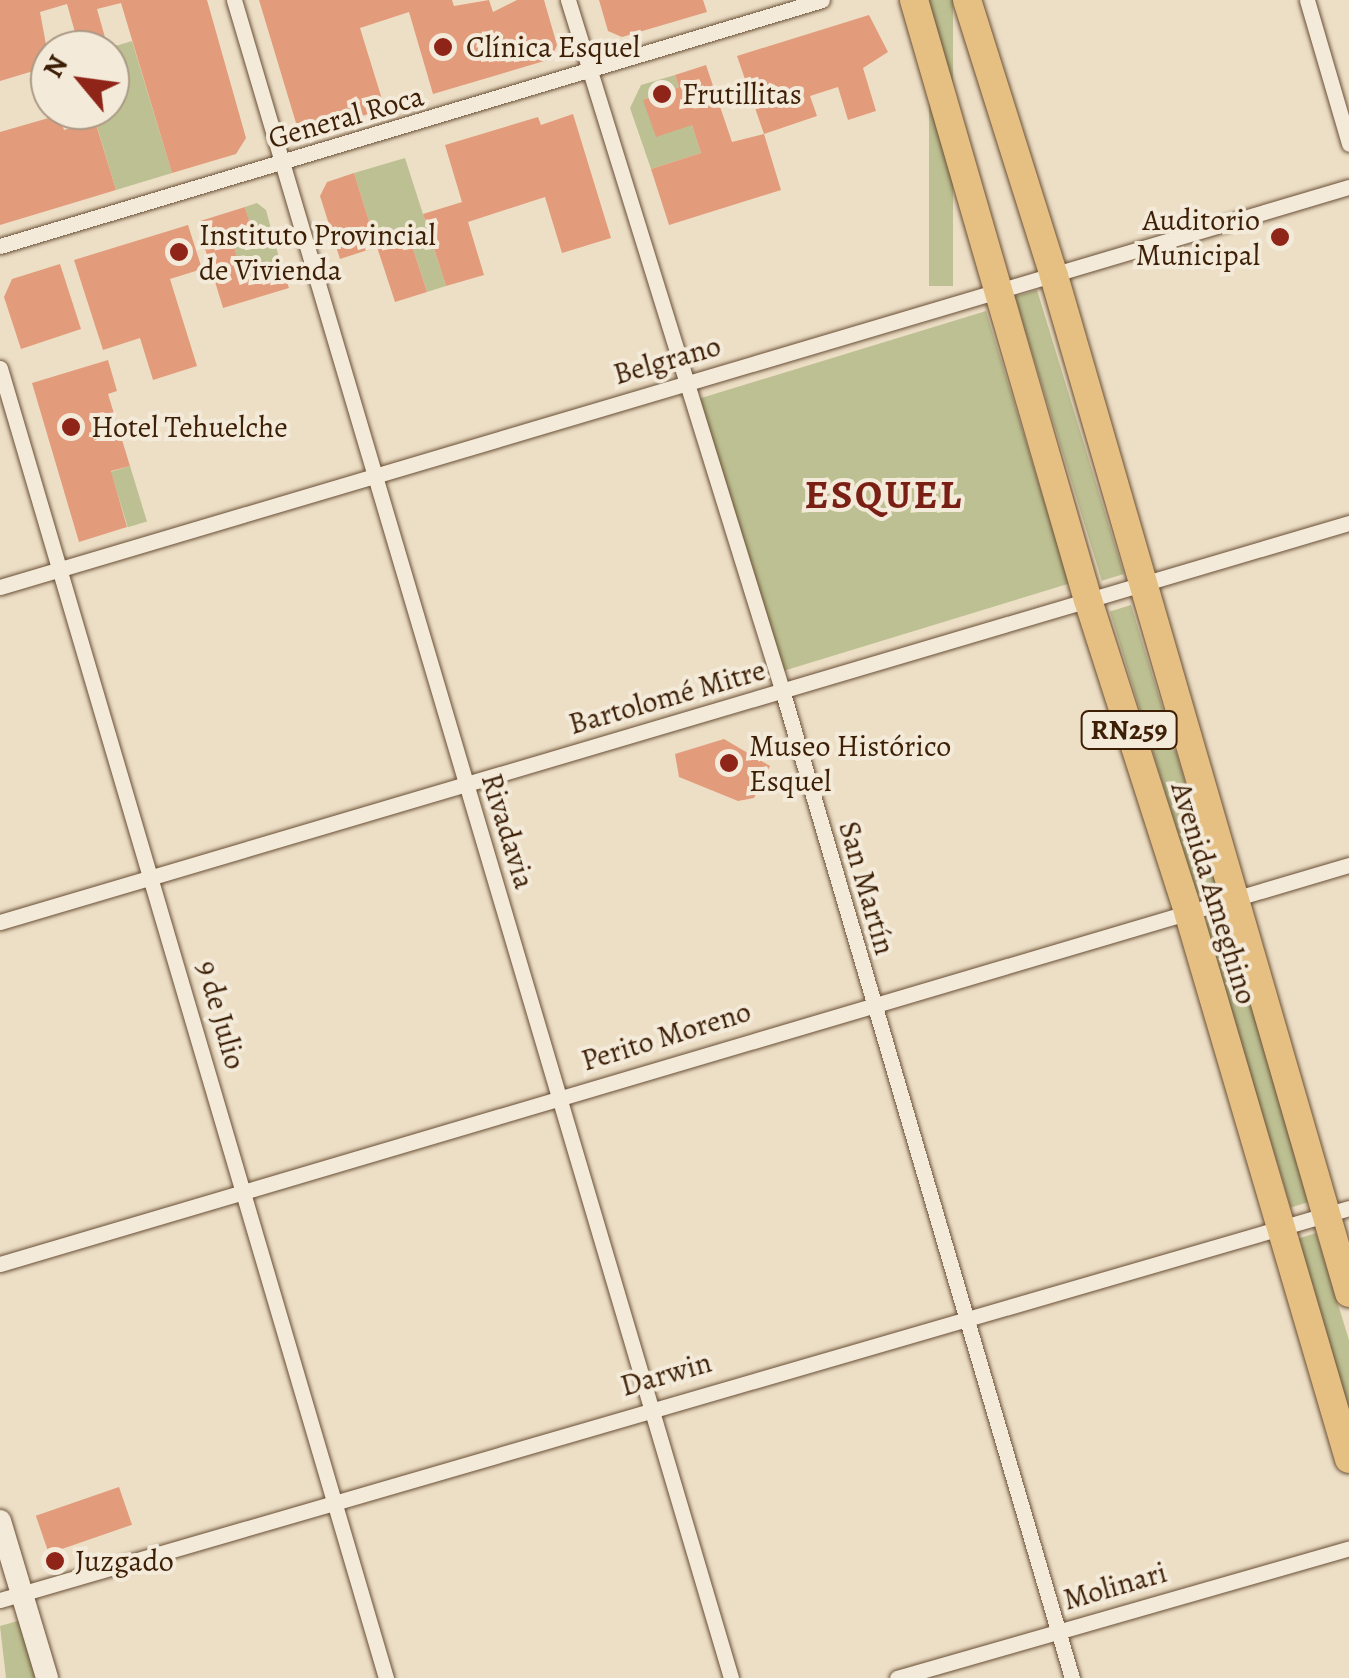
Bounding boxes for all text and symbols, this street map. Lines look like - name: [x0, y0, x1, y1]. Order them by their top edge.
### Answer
- place label: Clínica Esquel: [466, 29, 640, 65]
- north arrow: [30, 30, 130, 130]
- marker: Clínica Esquel: [430, 34, 456, 60]
- text: N: [34, 48, 77, 85]
- place label: Frutillitas: [682, 76, 802, 112]
- street label: General Roca: [264, 78, 428, 156]
- marker: Frutillitas: [651, 83, 673, 105]
- place label: Auditorio Municipal: [1136, 202, 1260, 272]
- place label: Instituto Provincial de Vivienda: [199, 217, 436, 288]
- marker: Auditorio Municipal: [1269, 226, 1291, 248]
- marker: Instituto Provincial de Vivienda: [168, 241, 190, 263]
- street label: Belgrano: [609, 328, 725, 392]
- place label: Hotel Tehuelche: [91, 409, 288, 445]
- marker: Hotel Tehuelche: [60, 416, 82, 438]
- district label: ESQUEL: [805, 471, 963, 519]
- street label: Bartolomé Mitre: [565, 652, 769, 742]
- road number: RN259: [1079, 707, 1179, 753]
- place label: Museo Histórico Esquel: [749, 728, 951, 798]
- marker: Museo Histórico Esquel: [718, 752, 740, 774]
- street label: Rivadavia: [473, 769, 543, 893]
- street label: Avenida Ameghino: [1163, 778, 1265, 1008]
- street label: San Martín: [831, 817, 903, 959]
- street label: 9 de Julio: [188, 957, 254, 1073]
- street label: Perito Moreno: [577, 993, 755, 1079]
- street label: Darwin: [616, 1344, 716, 1404]
- place label: Juzgado: [75, 1543, 174, 1579]
- marker: Juzgado: [44, 1550, 66, 1572]
- street label: Molinari: [1059, 1554, 1171, 1618]

